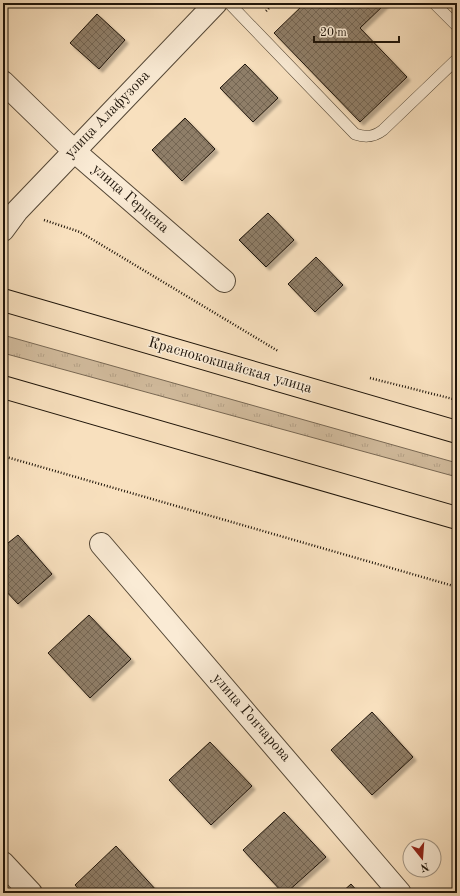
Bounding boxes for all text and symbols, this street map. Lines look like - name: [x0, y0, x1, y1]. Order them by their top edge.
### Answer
- scale bar: [314, 18, 399, 44]
- text: 20 m: [320, 27, 347, 39]
- street label: улица Алафузова: [63, 68, 154, 162]
- street label: улица Герцена: [89, 162, 172, 237]
- street label: Краснококшайская улица: [146, 335, 314, 397]
- street label: улица Гончарова: [209, 671, 294, 765]
- north arrow: [402, 838, 442, 878]
- text: N: [418, 860, 430, 873]

